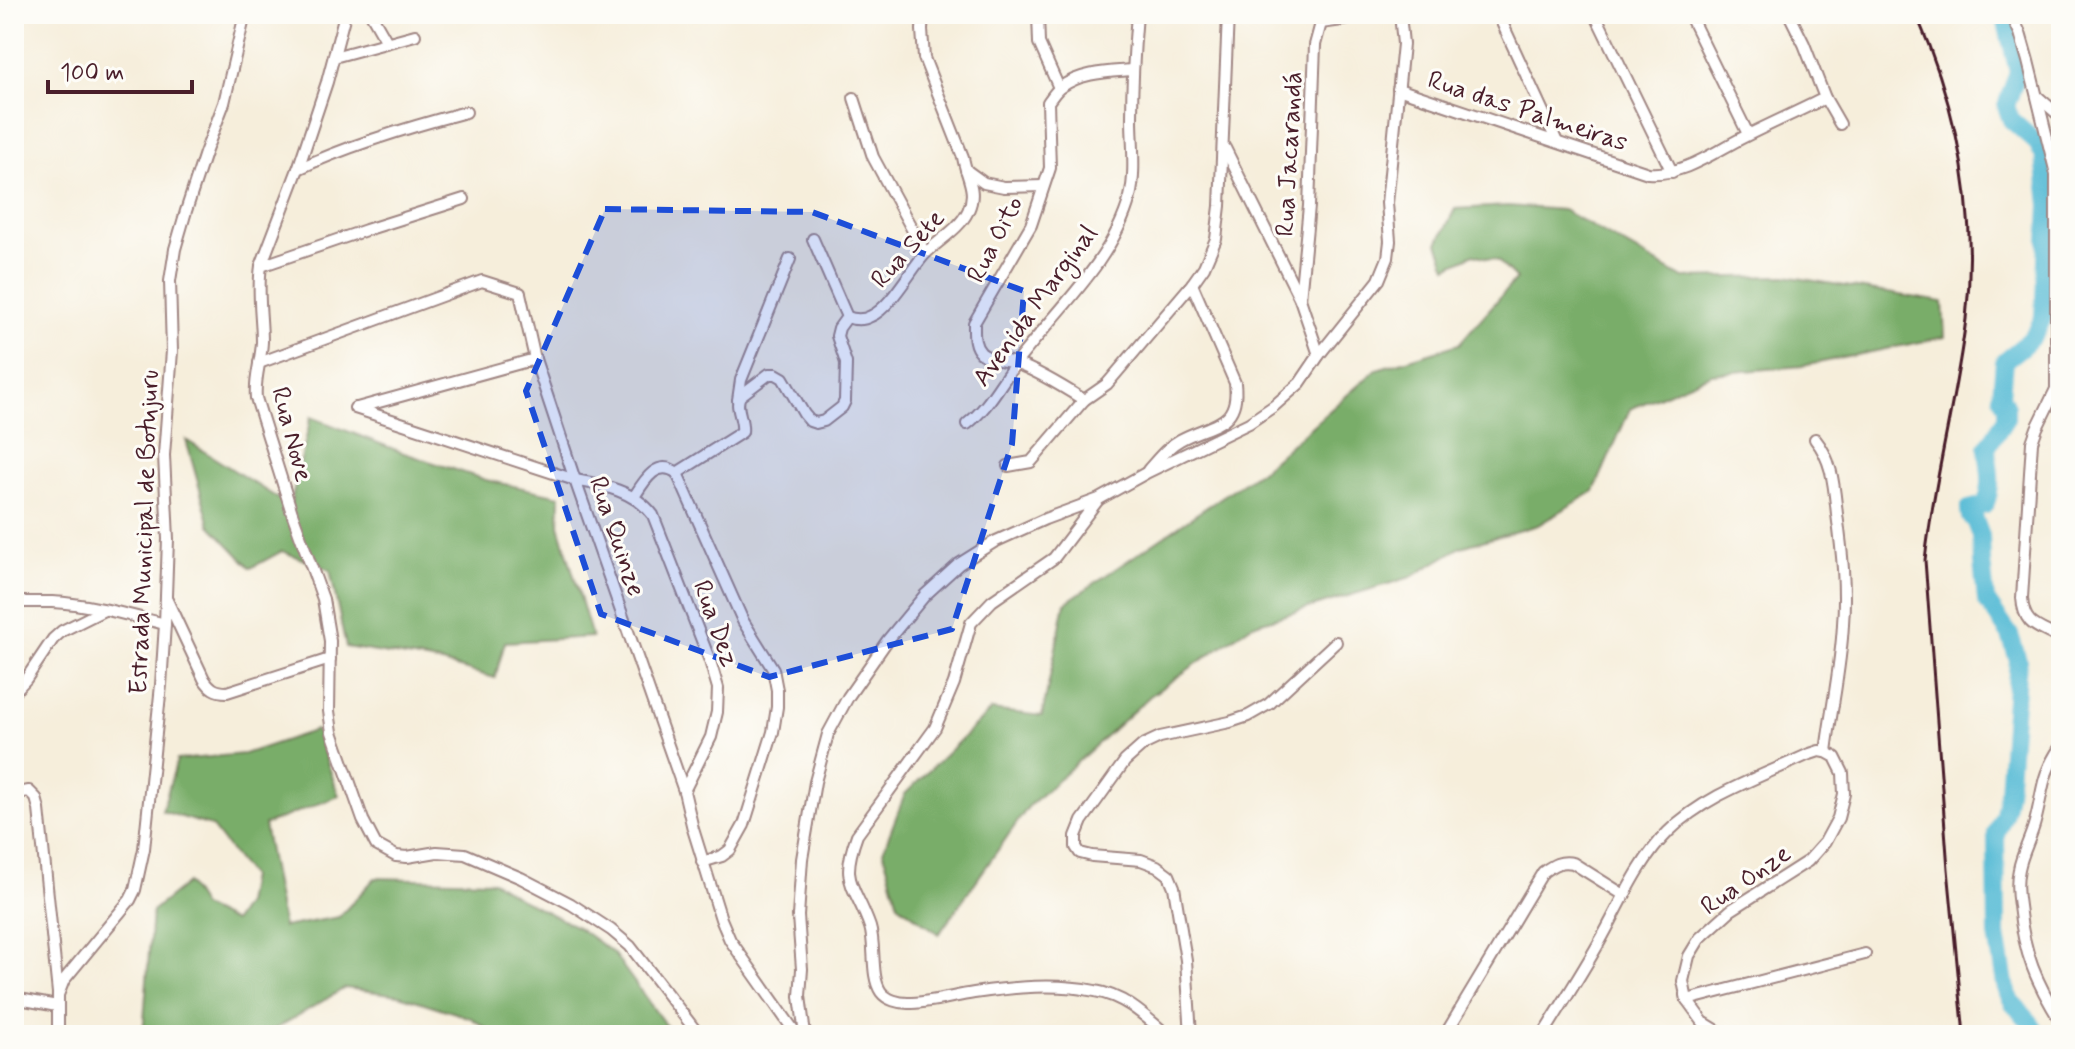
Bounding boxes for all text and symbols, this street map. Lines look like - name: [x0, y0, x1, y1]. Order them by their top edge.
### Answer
- scale bar: [48, 44, 192, 94]
- text: 100 m: [60, 58, 124, 89]
- street label: Rua das Palmeiras: [1423, 64, 1632, 160]
- street label: Rua Jacarandá: [1269, 71, 1311, 237]
- street label: Rua Oito: [960, 191, 1032, 289]
- street label: Rua Sete: [864, 202, 953, 296]
- street label: Avenida Marginal: [965, 218, 1107, 395]
- street label: Estrada Municipal de Botujuru: [122, 369, 168, 695]
- street label: Rua Nove: [262, 383, 320, 486]
- street label: Rua Quinze: [580, 472, 652, 601]
- street label: Rua Dez: [684, 576, 746, 672]
- street label: Rua Onze: [1694, 837, 1798, 924]

